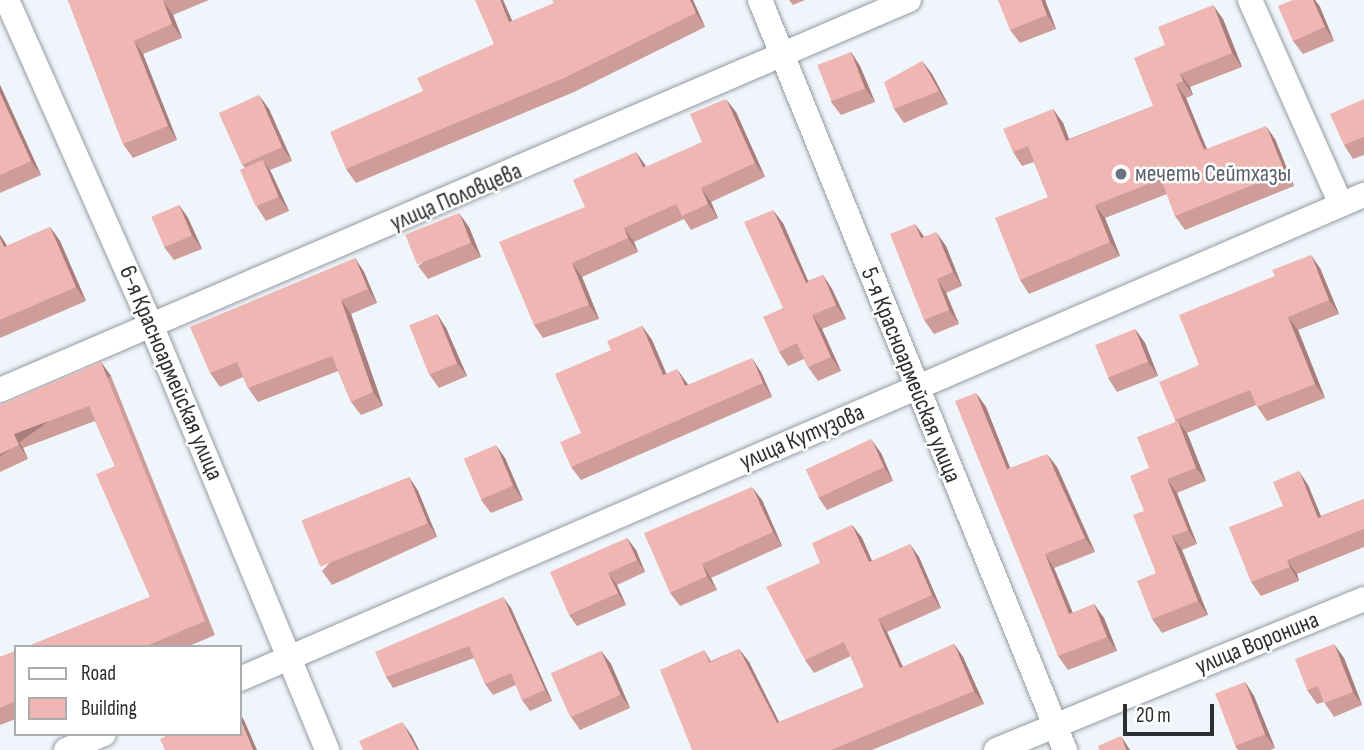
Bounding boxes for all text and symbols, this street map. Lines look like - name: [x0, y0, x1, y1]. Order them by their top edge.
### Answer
- street label: улица Половцева: [386, 156, 526, 238]
- place label: мечеть Сейтхазы: [1135, 160, 1291, 188]
- marker: мечеть Сейтхазы: [1113, 166, 1129, 182]
- street label: 6-я Красноармейская улица: [113, 261, 229, 485]
- street label: 5-я Красноармейская улица: [855, 263, 967, 487]
- street label: улица Кутузова: [735, 398, 869, 476]
- street label: улица Воронина: [1191, 605, 1323, 681]
- legend: [14, 645, 242, 736]
- text: Road: [81, 661, 116, 686]
- scale bar: [1126, 690, 1217, 734]
- text: Building: [81, 696, 137, 721]
- text: 20 m: [1136, 703, 1171, 728]

